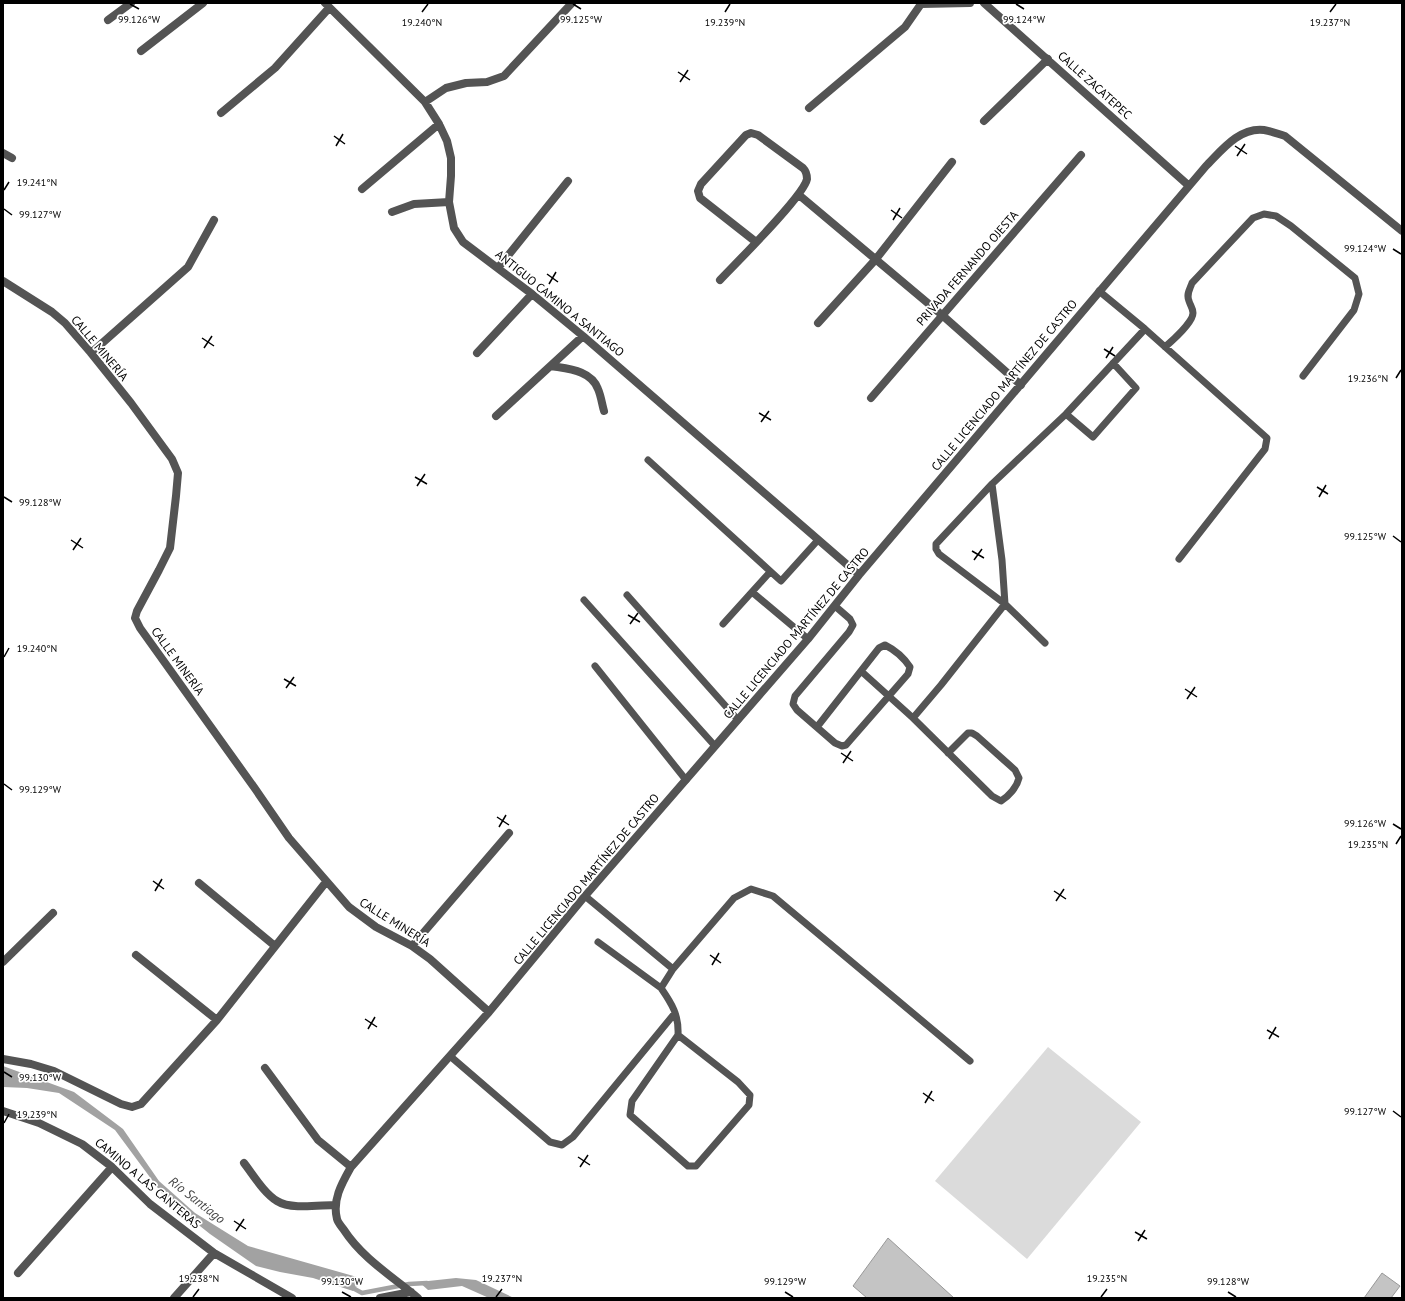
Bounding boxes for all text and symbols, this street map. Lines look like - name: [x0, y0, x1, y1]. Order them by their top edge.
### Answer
- text: 99.126°W: [118, 13, 161, 26]
- text: 99.125°W: [560, 13, 603, 26]
- text: 99.124°W: [1003, 13, 1046, 26]
- text: 19.240°N: [402, 16, 442, 29]
- text: 19.239°N: [705, 16, 745, 29]
- text: 19.237°N: [1310, 16, 1350, 29]
- street label: CALLE ZACATEPEC: [1055, 48, 1135, 122]
- text: 19.241°N: [17, 176, 57, 189]
- street label: PRIVADA FERNANDO OJESTA: [913, 207, 1021, 329]
- text: 99.127°W: [19, 208, 62, 221]
- text: 99.124°W: [1344, 242, 1387, 255]
- street label: ANTIGUO CAMINO A SANTIAGO: [493, 246, 627, 360]
- street label: CALLE LICENCIADO MARTÍNEZ DE CASTRO: [928, 296, 1080, 474]
- street label: CALLE MINERÍA: [68, 312, 132, 384]
- text: 19.236°N: [1348, 372, 1388, 385]
- text: 99.128°W: [19, 496, 62, 509]
- text: 99.125°W: [1344, 530, 1387, 543]
- street label: CALLE LICENCIADO MARTÍNEZ DE CASTRO: [720, 544, 872, 722]
- street label: CALLE MINERÍA: [148, 624, 208, 698]
- text: 19.240°N: [17, 642, 57, 655]
- text: 99.129°W: [19, 783, 62, 796]
- street label: CALLE LICENCIADO MARTÍNEZ DE CASTRO: [510, 790, 662, 968]
- text: 99.126°W: [1344, 817, 1387, 830]
- text: 19.235°N: [1348, 838, 1388, 851]
- street label: CALLE MINERÍA: [357, 894, 433, 950]
- text: 99.130°W: [19, 1071, 62, 1084]
- text: 99.127°W: [1344, 1105, 1387, 1118]
- text: 19.239°N: [17, 1108, 57, 1121]
- street label: CAMINO A LAS CANTERAS: [92, 1134, 204, 1232]
- water label: Río Santiago: [165, 1173, 229, 1228]
- text: 19.238°N: [179, 1272, 219, 1285]
- text: 19.237°N: [482, 1272, 522, 1285]
- text: 19.235°N: [1087, 1272, 1127, 1285]
- text: 99.130°W: [321, 1275, 364, 1288]
- text: 99.129°W: [764, 1275, 807, 1288]
- text: 99.128°W: [1207, 1275, 1250, 1288]

